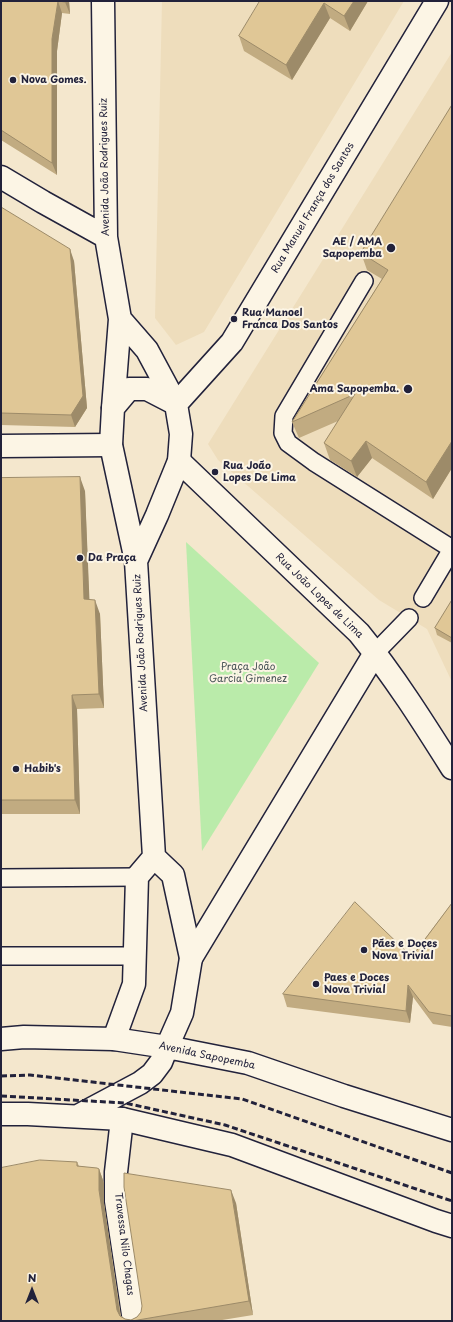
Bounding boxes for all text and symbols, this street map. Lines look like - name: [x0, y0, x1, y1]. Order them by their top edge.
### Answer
- place label: Nova Gomes.: [21, 74, 86, 86]
- marker: Nova Gomes.: [8, 75, 18, 85]
- street label: Avenida João Rodrigues Ruiz: [98, 98, 112, 236]
- street label: Rua Manuel França dos Santos: [269, 141, 357, 275]
- place label: AE / AMA Sapopemba: [323, 236, 382, 260]
- marker: AE / AMA Sapopemba: [385, 242, 397, 254]
- place label: Rua Manoel Franca Dos Santos: [242, 307, 338, 330]
- marker: Rua Manoel Franca Dos Santos: [229, 314, 239, 324]
- place label: Ama Sapopemba.: [310, 383, 399, 395]
- marker: Ama Sapopemba.: [402, 383, 414, 395]
- place label: Rua João Lopes De Lima: [223, 460, 296, 484]
- marker: Rua João Lopes De Lima: [210, 467, 220, 477]
- street label: Rua João Lopes de Lima: [273, 551, 365, 641]
- place label: Da Praça: [88, 552, 137, 564]
- marker: Da Praça: [75, 553, 85, 563]
- street label: Avenida João Rodrigues Ruiz: [131, 574, 151, 712]
- park label: Praça João Garcia Gimenez: [209, 661, 287, 684]
- place label: Habib's: [24, 763, 61, 775]
- marker: Habib's: [11, 764, 21, 774]
- place label: Pães e Doçes Nova Trivial: [372, 938, 437, 962]
- marker: Pães e Doçes Nova Trivial: [359, 945, 369, 955]
- place label: Paes e Doces Nova Trivial: [324, 972, 389, 996]
- marker: Paes e Doces Nova Trivial: [311, 979, 321, 989]
- street label: Avenida Sapopemba: [158, 1040, 256, 1072]
- street label: Travessa Nilo Chagas: [112, 1192, 136, 1296]
- text: N: [28, 1269, 36, 1286]
- north arrow: [12, 1270, 52, 1310]

